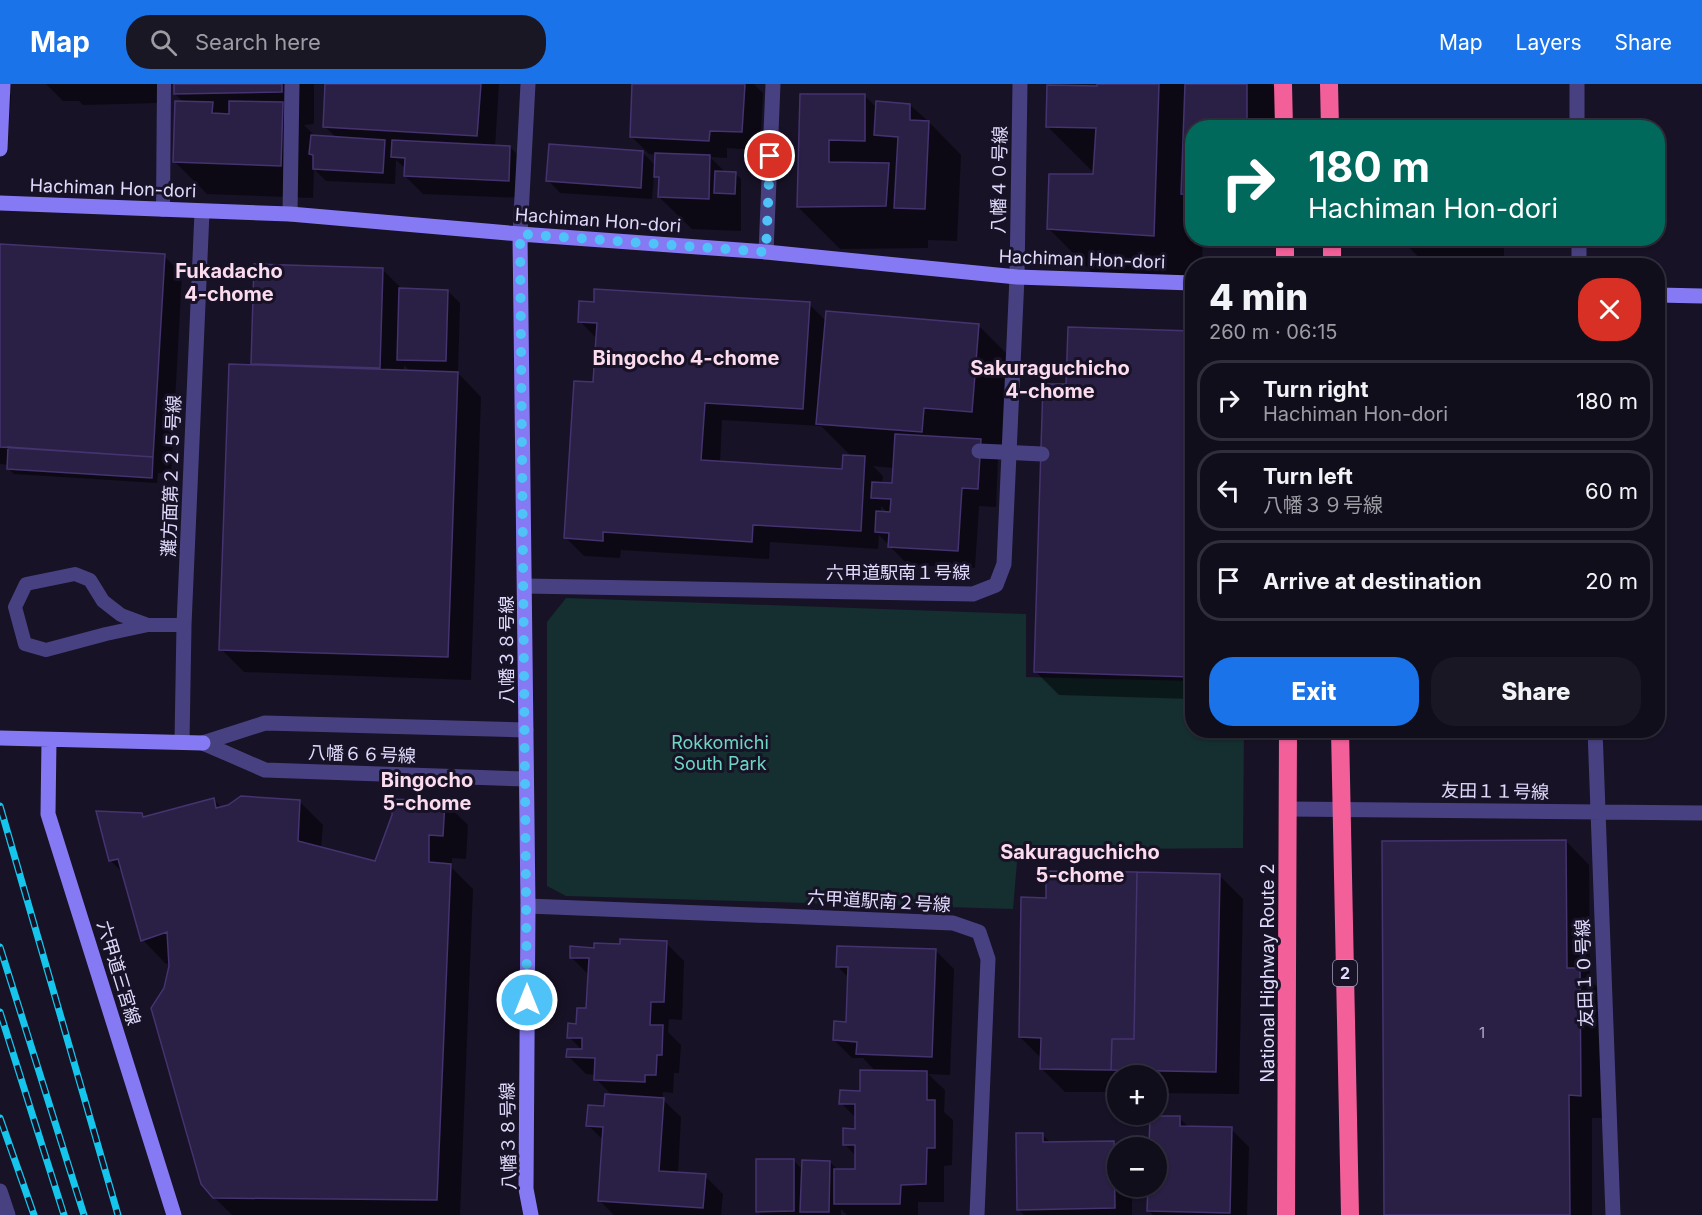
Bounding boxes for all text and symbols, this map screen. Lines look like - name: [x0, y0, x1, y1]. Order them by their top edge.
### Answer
- search box: [126, 15, 546, 69]
- text: Map: [30, 25, 90, 59]
- icon: search: [147, 26, 180, 59]
- text: Search here: [195, 29, 321, 55]
- text: Map: [1439, 30, 1483, 55]
- text: Layers: [1516, 30, 1582, 55]
- text: Share: [1615, 30, 1672, 55]
- street label: 八幡４０号線: [988, 126, 1010, 234]
- pin: [744, 130, 795, 181]
- icon: arrive: [753, 139, 786, 172]
- text: 180 m: [1308, 141, 1430, 192]
- icon: right: [1209, 144, 1287, 222]
- street label: Hachiman Hon-dori: [29, 175, 197, 201]
- text: Hachiman Hon-dori: [1308, 192, 1558, 225]
- street label: Hachiman Hon-dori: [514, 204, 682, 236]
- street label: Hachiman Hon-dori: [998, 246, 1166, 272]
- district label: Fukadacho 4-chome: [175, 259, 283, 306]
- text: 4 min: [1209, 275, 1308, 319]
- button: close: [1578, 278, 1641, 341]
- text: 260 m · 06:15: [1209, 320, 1337, 344]
- district label: Bingocho 4-chome: [593, 346, 779, 370]
- district label: Sakuraguchicho 4-chome: [970, 356, 1130, 403]
- text: Turn right: [1263, 376, 1369, 402]
- icon: right: [1212, 384, 1245, 417]
- text: 180 m: [1576, 388, 1638, 414]
- street label: 灘方面第２２５号線: [158, 395, 184, 557]
- text: Hachiman Hon-dori: [1263, 402, 1448, 426]
- text: Turn left: [1263, 463, 1353, 489]
- icon: left: [1212, 474, 1245, 507]
- text: 60 m: [1585, 478, 1638, 504]
- text: 八幡３９号線: [1263, 493, 1383, 517]
- street label: 六甲道駅南１号線: [826, 562, 970, 583]
- icon: arrive: [1212, 564, 1245, 597]
- text: Arrive at destination: [1263, 568, 1482, 594]
- text: 20 m: [1585, 568, 1638, 594]
- street label: 八幡３８号線: [496, 596, 517, 704]
- button: Exit: [1209, 657, 1419, 726]
- button: Share: [1431, 657, 1641, 726]
- park label: Rokkomichi South Park: [671, 732, 769, 774]
- street label: 八幡６６号線: [308, 742, 416, 766]
- district label: Bingocho 5-chome: [381, 768, 473, 815]
- street label: 友田１１号線: [1441, 780, 1549, 802]
- district label: Sakuraguchicho 5-chome: [1000, 840, 1160, 887]
- street label: National Highway Route 2: [1257, 863, 1278, 1083]
- street label: 六甲道駅南２号線: [807, 887, 951, 915]
- street label: 六甲道三宮線: [93, 918, 145, 1028]
- street label: 友田１０号線: [1572, 919, 1596, 1027]
- road number: 2: [1333, 960, 1357, 986]
- position arrow: [495, 968, 559, 1032]
- house number: 1: [1479, 1023, 1485, 1042]
- map controls: [1107, 1065, 1167, 1197]
- button: +: [1107, 1065, 1167, 1125]
- street label: 八幡３８号線: [497, 1082, 519, 1190]
- button: −: [1107, 1137, 1167, 1197]

